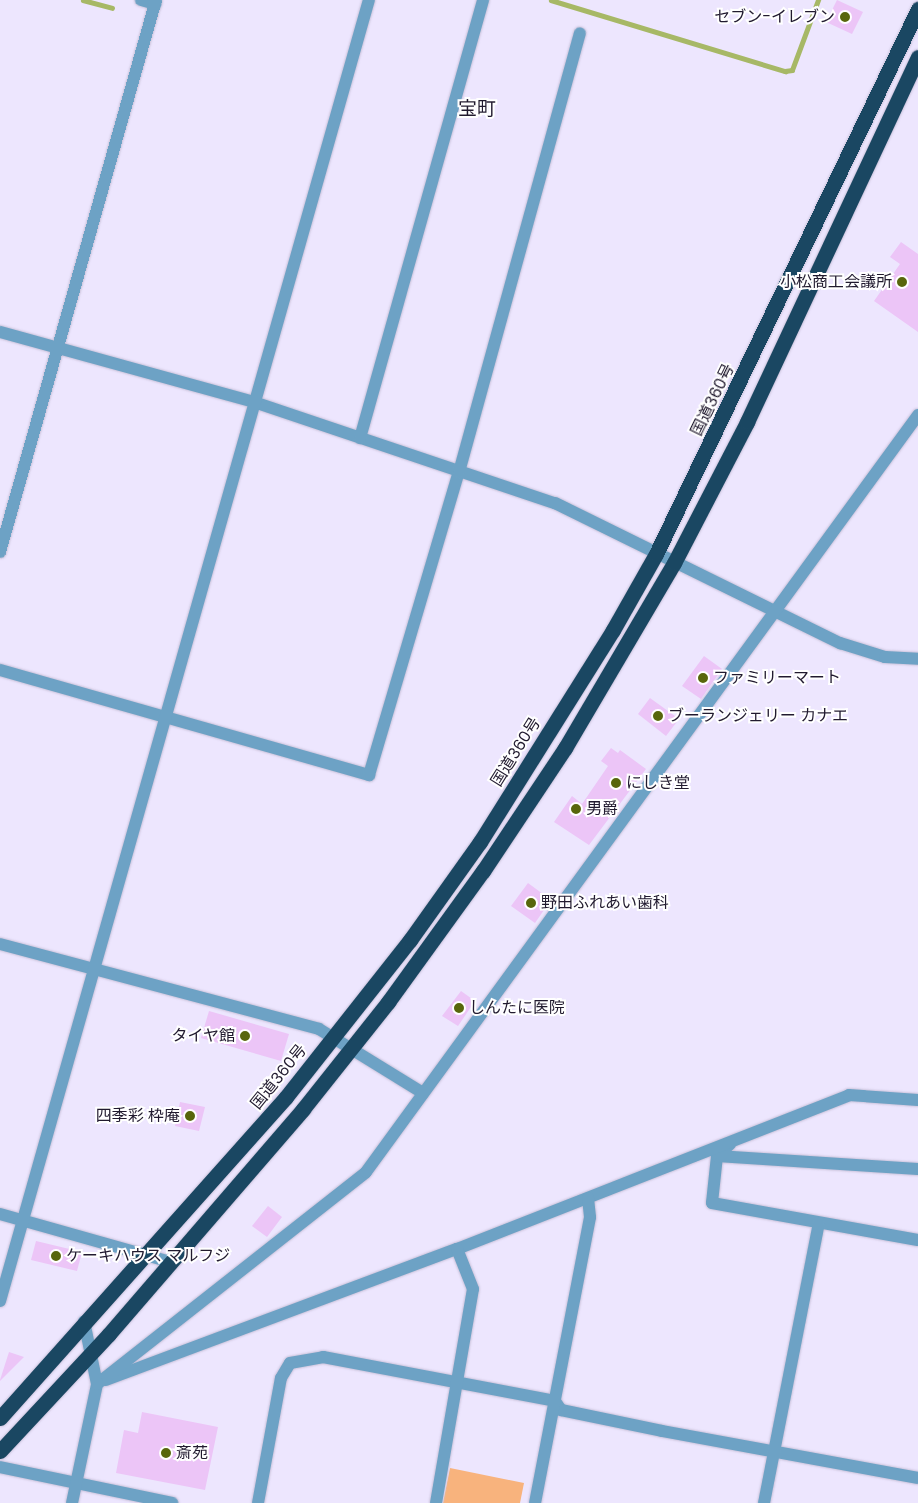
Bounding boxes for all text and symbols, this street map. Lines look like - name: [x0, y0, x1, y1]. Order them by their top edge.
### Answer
- place label: セブン-イレブン: [714, 7, 835, 27]
- marker: セブン-イレブン: [839, 11, 851, 23]
- district label: 宝町: [458, 98, 496, 120]
- place label: 小松商工会議所: [780, 272, 892, 292]
- marker: 小松商工会議所: [896, 276, 908, 288]
- street label: 国道360号: [687, 361, 739, 439]
- place label: ファミリーマート: [713, 668, 841, 688]
- marker: ファミリーマート: [697, 672, 709, 684]
- place label: ブーランジェリー カナエ: [668, 706, 848, 726]
- marker: ブーランジェリー カナエ: [652, 710, 664, 722]
- street label: 国道360号: [487, 714, 545, 790]
- place label: にしき堂: [626, 773, 690, 793]
- marker: にしき堂: [610, 777, 622, 789]
- place label: 男爵: [586, 799, 618, 819]
- marker: 男爵: [570, 803, 582, 815]
- place label: 野田ふれあい歯科: [541, 893, 669, 913]
- marker: 野田ふれあい歯科: [525, 897, 537, 909]
- place label: しんたに医院: [469, 998, 565, 1018]
- marker: しんたに医院: [453, 1002, 465, 1014]
- place label: タイヤ館: [171, 1026, 235, 1046]
- marker: タイヤ館: [239, 1030, 251, 1042]
- street label: 国道360号: [247, 1041, 311, 1113]
- place label: 四季彩 枠庵: [96, 1106, 180, 1126]
- marker: 四季彩 枠庵: [184, 1110, 196, 1122]
- place label: ケーキハウス マルフジ: [66, 1246, 230, 1266]
- marker: ケーキハウス マルフジ: [50, 1250, 62, 1262]
- place label: 斎苑: [176, 1443, 208, 1463]
- marker: 斎苑: [160, 1447, 172, 1459]

